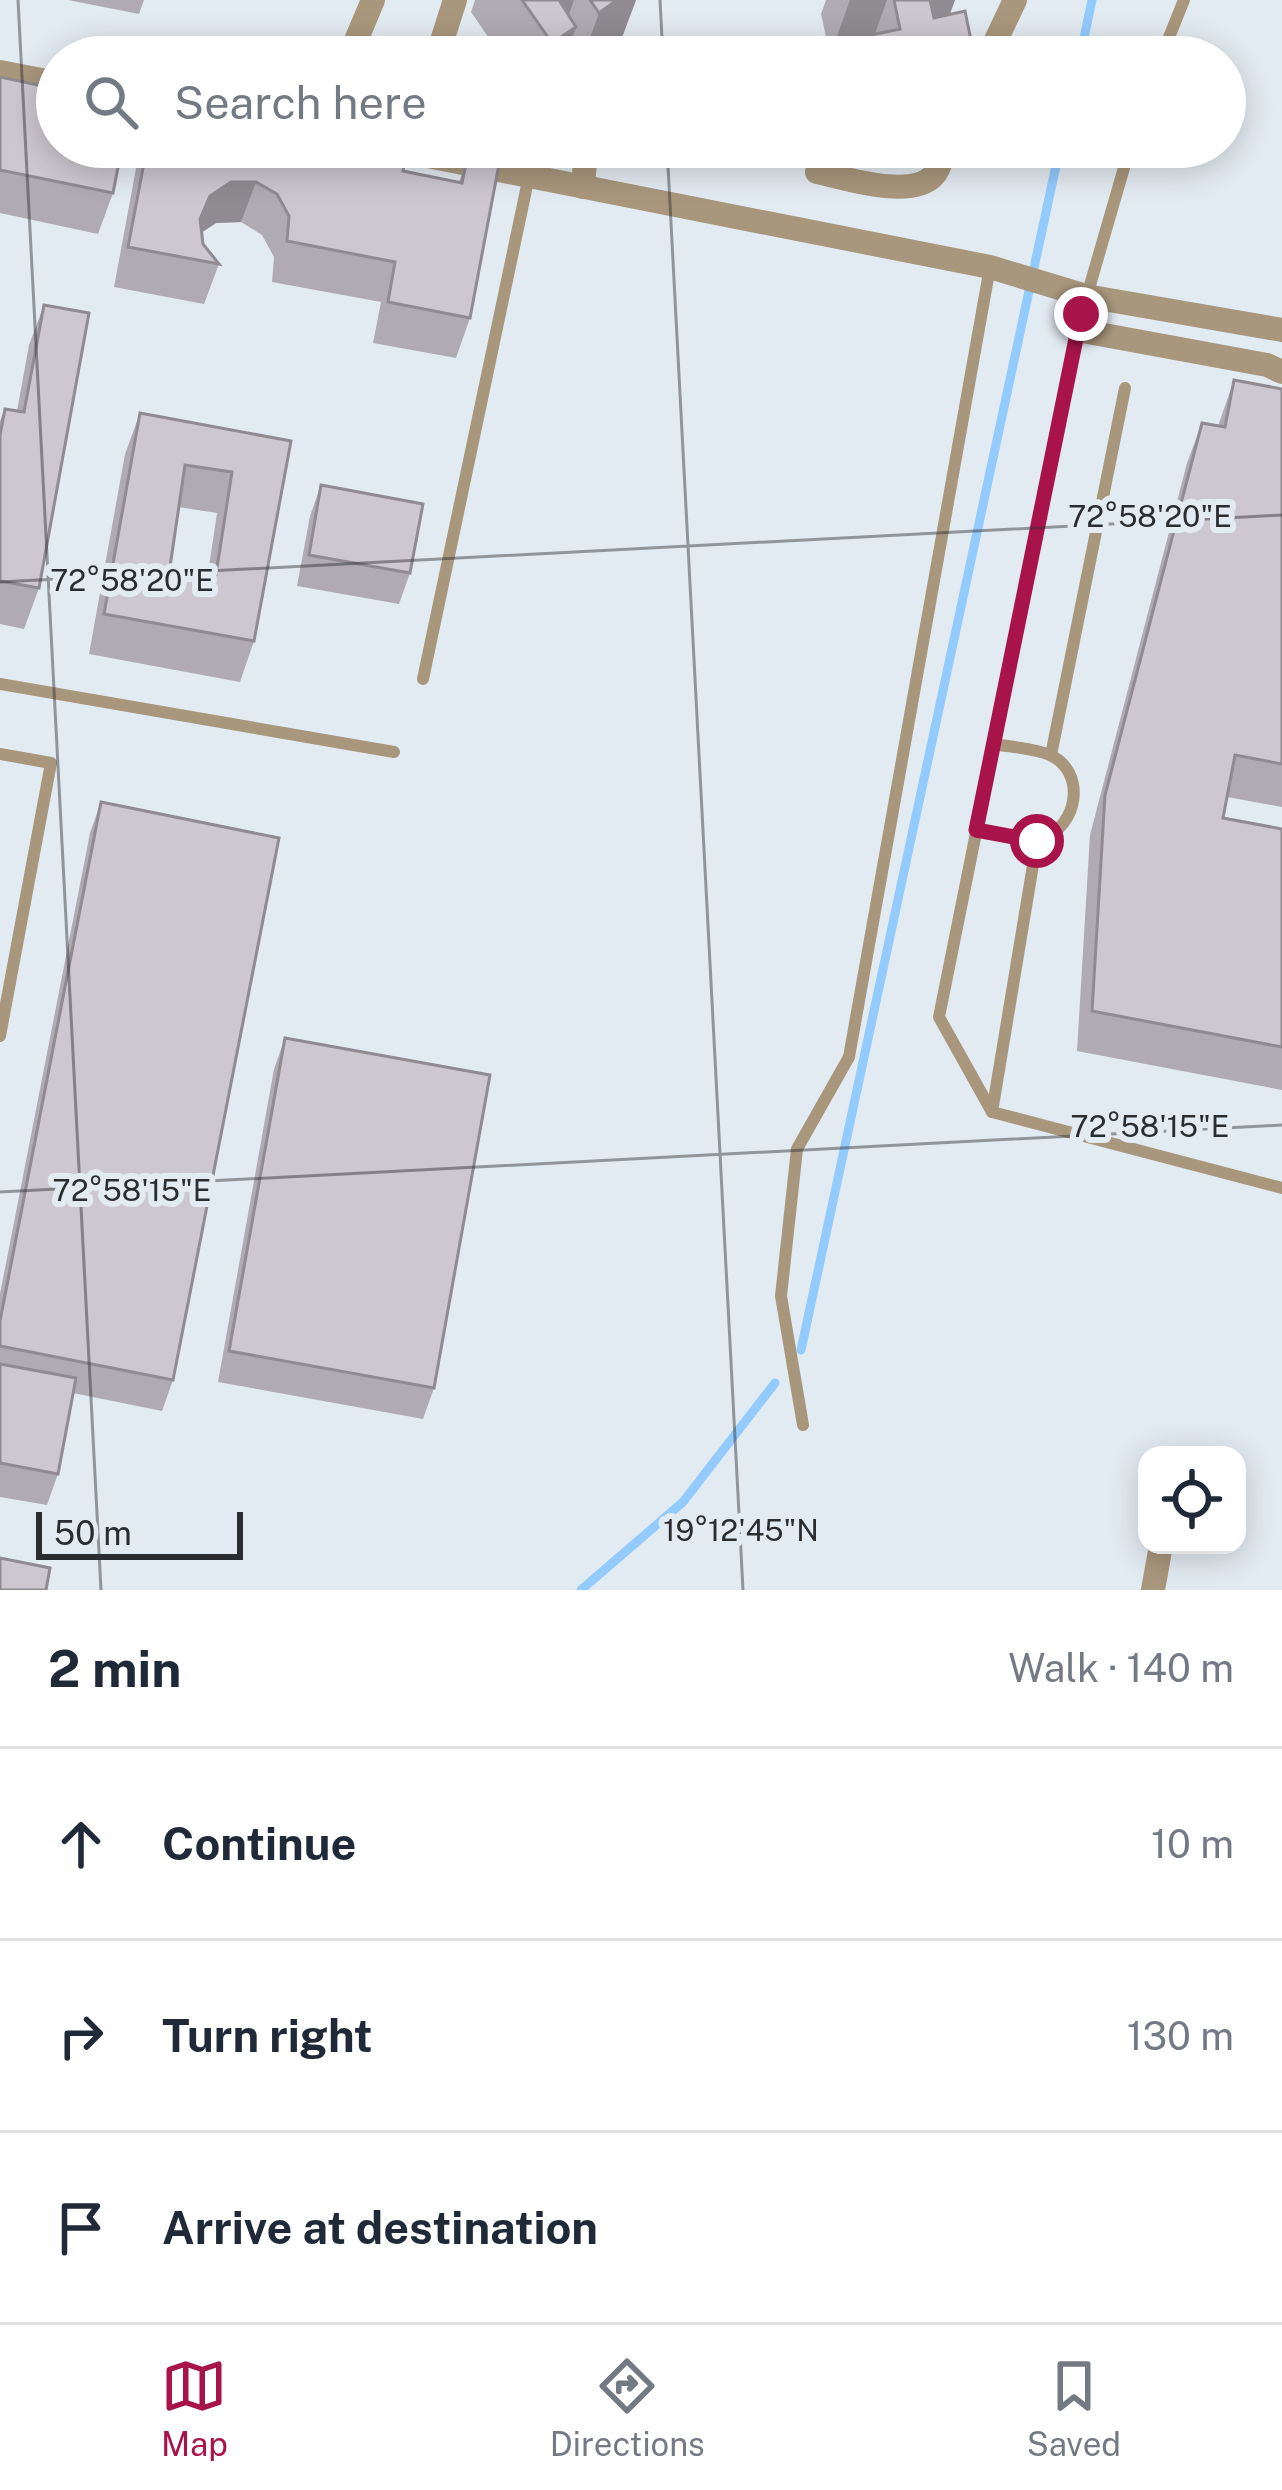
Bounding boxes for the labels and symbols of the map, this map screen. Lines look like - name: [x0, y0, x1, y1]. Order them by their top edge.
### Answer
- route end: [1054, 287, 1108, 341]
- text: 72°58'20"E: [1068, 498, 1232, 534]
- text: 72°58'20"E: [50, 562, 214, 598]
- route start: [1010, 814, 1064, 868]
- text: 72°58'15"E: [1071, 1108, 1229, 1144]
- text: 72°58'15"E: [53, 1172, 211, 1208]
- scale bar: [36, 1506, 243, 1559]
- text: 19°12'45"N: [663, 1512, 819, 1548]

